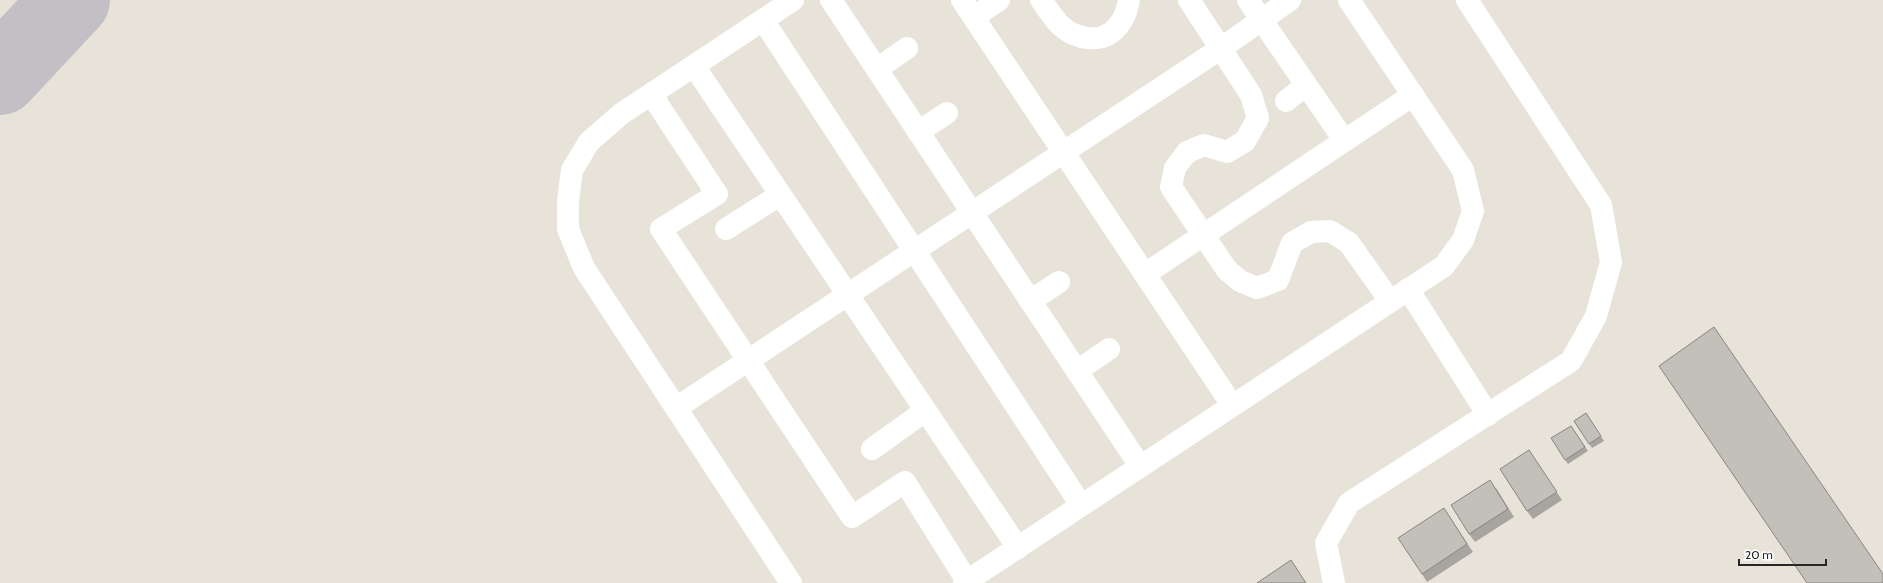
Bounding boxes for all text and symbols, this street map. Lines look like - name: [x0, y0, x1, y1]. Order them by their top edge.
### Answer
- scale bar: [1739, 541, 1826, 567]
- text: 20 m: [1745, 547, 1773, 562]

